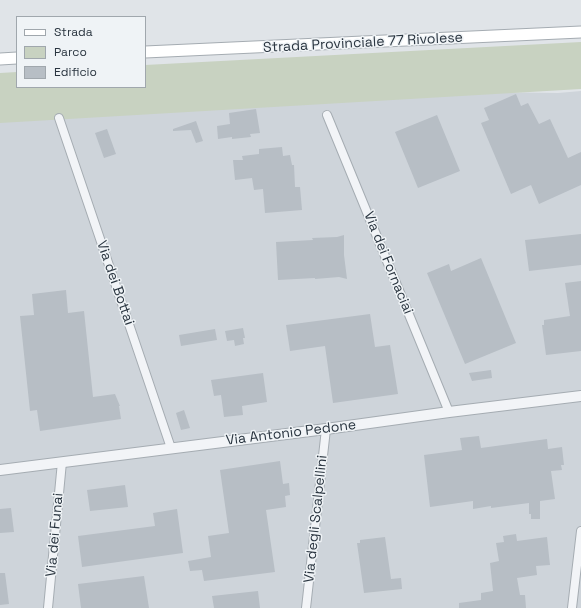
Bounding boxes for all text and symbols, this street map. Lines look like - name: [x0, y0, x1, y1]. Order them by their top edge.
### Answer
- legend: [16, 16, 146, 88]
- text: Strada: [54, 24, 93, 40]
- street label: Strada Provinciale 77 Rivolese: [263, 29, 463, 57]
- text: Parco: [54, 44, 87, 60]
- text: Edificio: [54, 64, 97, 80]
- street label: Via dei Fornaciai: [360, 209, 416, 317]
- street label: Via dei Bottai: [93, 238, 137, 328]
- street label: Via Antonio Pedone: [225, 417, 357, 449]
- street label: Via degli Scalpellini: [301, 454, 331, 584]
- street label: Via dei Funai: [43, 492, 67, 578]

